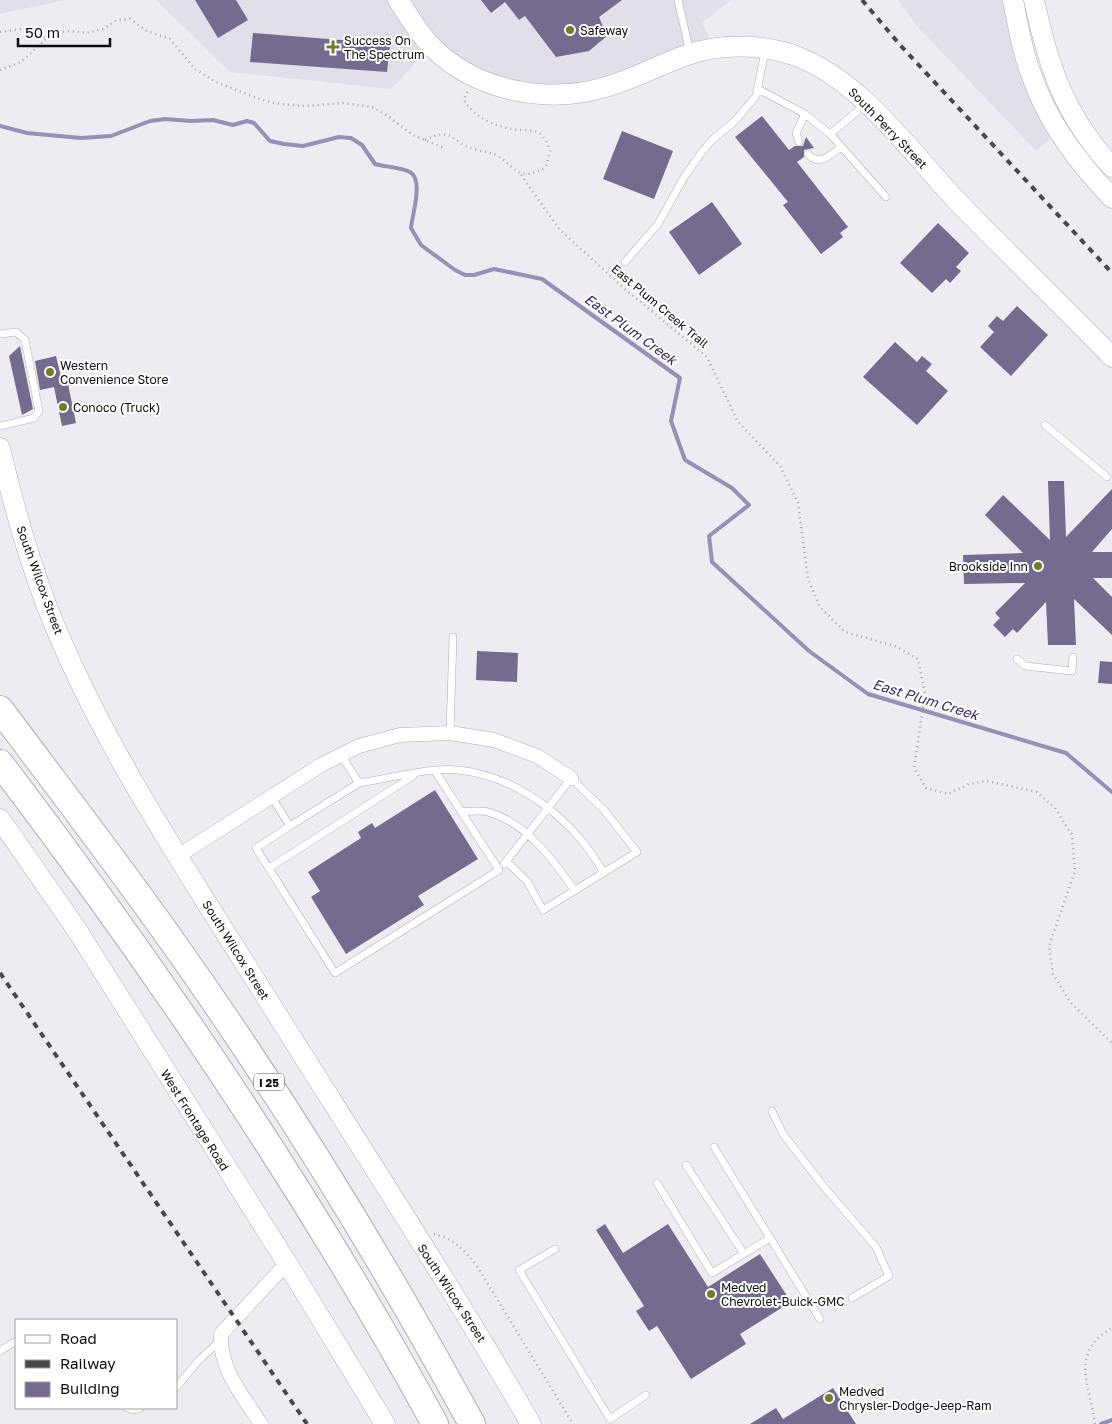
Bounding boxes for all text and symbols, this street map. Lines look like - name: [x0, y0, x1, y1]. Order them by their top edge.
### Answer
- scale bar: [18, 15, 110, 47]
- text: 50 m: [25, 23, 60, 41]
- place label: Safeway: [580, 23, 629, 38]
- marker: Safeway: [564, 24, 576, 36]
- place label: Success On The Spectrum: [344, 33, 425, 62]
- marker: Success On The Spectrum: [326, 40, 340, 54]
- street label: South Perry Street: [845, 84, 931, 172]
- street label: East Plum Creek Trail: [609, 261, 711, 351]
- water label: East Plum Creek: [582, 290, 680, 368]
- place label: Western Convenience Store: [60, 358, 168, 387]
- marker: Western Convenience Store: [44, 366, 56, 378]
- place label: Conoco (Truck): [73, 400, 160, 415]
- marker: Conoco (Truck): [57, 401, 69, 413]
- street label: South Wilcox Street: [13, 524, 67, 636]
- place label: Brookside Inn: [949, 559, 1028, 574]
- marker: Brookside Inn: [1032, 560, 1044, 572]
- water label: East Plum Creek: [871, 675, 983, 724]
- street label: South Wilcox Street: [199, 898, 273, 1003]
- street label: West Frontage Road: [158, 1067, 232, 1173]
- road number: I 25: [254, 1074, 284, 1090]
- street label: South Wilcox Street: [415, 1241, 490, 1345]
- place label: Medved Chevrolet-Buick-GMC: [721, 1280, 844, 1309]
- marker: Medved Chevrolet-Buick-GMC: [705, 1288, 717, 1300]
- legend: [15, 1319, 178, 1409]
- text: Road: [60, 1329, 97, 1347]
- text: Railway: [60, 1354, 116, 1372]
- text: Building: [60, 1379, 120, 1397]
- place label: Medved Chrysler-Dodge-Jeep-Ram: [839, 1384, 992, 1413]
- marker: Medved Chrysler-Dodge-Jeep-Ram: [823, 1392, 835, 1404]

